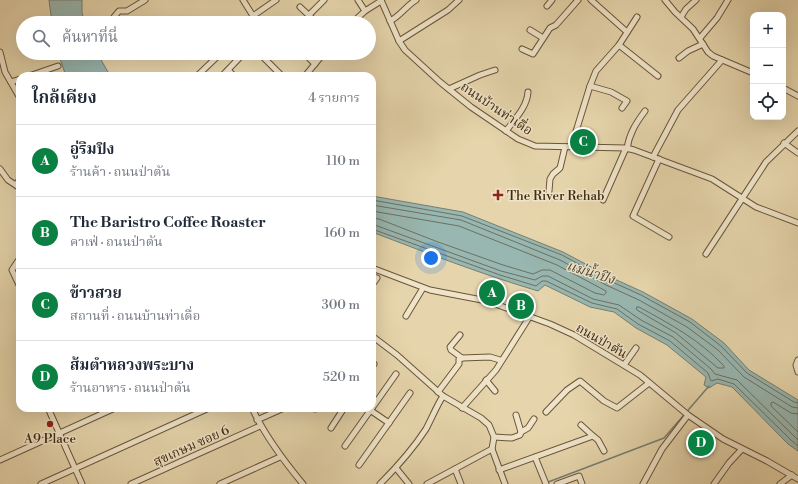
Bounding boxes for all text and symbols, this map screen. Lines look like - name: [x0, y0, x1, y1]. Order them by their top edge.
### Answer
- map controls: [750, 12, 786, 120]
- button: +: [750, 12, 786, 48]
- search box: [16, 16, 376, 60]
- icon: search: [30, 27, 52, 49]
- text: ค้นหาที่นี่: [62, 28, 118, 47]
- button: −: [750, 48, 786, 84]
- street label: ถนนบ้านท่าเดื่อ: [457, 77, 537, 139]
- button: locate: [750, 84, 786, 120]
- text: ใกล้เคียง: [32, 87, 97, 109]
- text: 4 รายการ: [308, 90, 360, 106]
- pin: C: [570, 127, 596, 157]
- text: อู่ริมปิง: [70, 140, 114, 159]
- text: A: [40, 153, 50, 169]
- text: 110 m: [326, 153, 360, 169]
- text: ร้านค้า · ถนนป่าตัน: [70, 164, 170, 180]
- place label: The River Rehab: [507, 188, 604, 204]
- marker: The River Rehab: [492, 189, 504, 201]
- text: The Baristro Coffee Roaster: [70, 213, 266, 232]
- text: B: [40, 225, 50, 241]
- text: 160 m: [324, 225, 360, 241]
- text: คาเฟ่ · ถนนป่าตัน: [70, 234, 163, 250]
- your location: [421, 248, 441, 268]
- water label: แม่น้ำปิง: [564, 255, 619, 289]
- pin: A: [479, 278, 505, 308]
- text: ข้าวสวย: [70, 284, 122, 303]
- pin: B: [508, 291, 534, 321]
- text: C: [40, 297, 50, 313]
- text: 300 m: [322, 297, 360, 313]
- text: สถานที่ · ถนนบ้านท่าเดื่อ: [70, 308, 200, 324]
- street label: ถนนป่าตัน: [573, 320, 630, 362]
- text: ส้มตำหลวงพระบาง: [70, 356, 194, 375]
- text: D: [40, 369, 50, 385]
- text: 520 m: [323, 369, 360, 385]
- text: ร้านอาหาร · ถนนป่าตัน: [70, 380, 191, 396]
- marker: A9 Place: [45, 419, 55, 429]
- street label: สุขเกษม ซอย 6: [151, 422, 232, 470]
- pin: D: [688, 428, 714, 458]
- place label: A9 Place: [23, 431, 76, 447]

